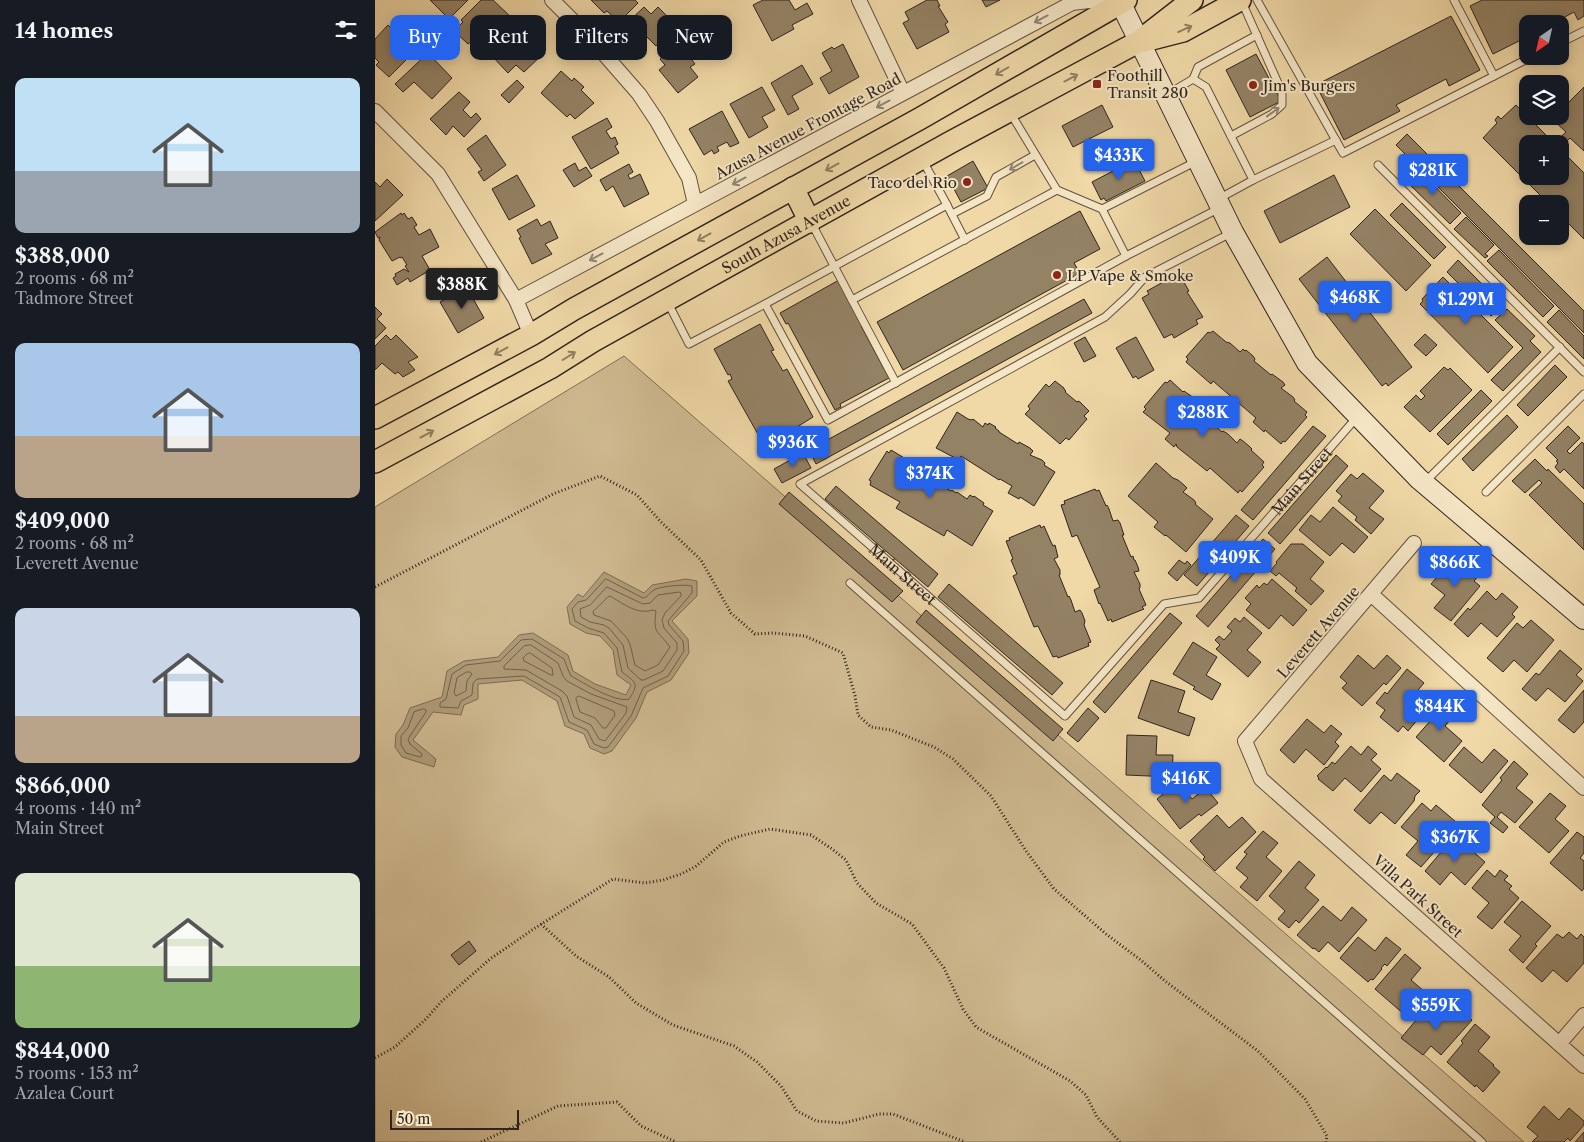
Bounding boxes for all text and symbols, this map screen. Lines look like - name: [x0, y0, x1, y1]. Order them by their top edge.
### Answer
- one-way arrow: [1034, 14, 1049, 24]
- chip: Buy: [390, 15, 460, 60]
- chip: Rent: [470, 15, 546, 60]
- chip: Filters: [556, 15, 647, 60]
- chip: New: [657, 15, 732, 60]
- north arrow: [1519, 15, 1569, 65]
- map controls: [1519, 15, 1569, 245]
- icon: filters: [332, 16, 360, 44]
- text: 14 homes: [15, 18, 113, 43]
- one-way arrow: [1177, 24, 1192, 34]
- place label: Foothill Transit 280: [1107, 66, 1188, 102]
- one-way arrow: [996, 67, 1010, 77]
- street label: Azusa Avenue Frontage Road: [711, 69, 904, 184]
- one-way arrow: [1063, 73, 1078, 82]
- button: layers: [1519, 75, 1569, 125]
- place label: Jim's Burgers: [1261, 76, 1355, 95]
- marker: Foothill Transit 280: [1091, 78, 1103, 90]
- marker: Jim's Burgers: [1247, 79, 1259, 91]
- one-way arrow: [875, 99, 890, 109]
- one-way arrow: [1266, 107, 1280, 117]
- icon: home: [143, 110, 233, 200]
- button: +: [1519, 135, 1569, 185]
- pin: $433K: [1084, 138, 1154, 181]
- text: $433K: [1094, 145, 1144, 165]
- pin: $281K: [1398, 154, 1468, 196]
- text: $281K: [1409, 160, 1457, 180]
- one-way arrow: [1009, 161, 1023, 171]
- one-way arrow: [825, 163, 840, 172]
- place label: Taco del Rio: [868, 173, 957, 192]
- one-way arrow: [732, 176, 747, 186]
- marker: Taco del Rio: [961, 176, 973, 188]
- street label: South Azusa Avenue: [718, 190, 854, 277]
- button: −: [1519, 195, 1569, 245]
- one-way arrow: [697, 233, 712, 242]
- text: $388,000: [15, 243, 110, 268]
- one-way arrow: [589, 253, 604, 262]
- place label: LP Vape & Smoke: [1067, 266, 1194, 285]
- text: 2 rooms · 68 m²: [15, 268, 134, 288]
- pin: $388K: [427, 268, 497, 310]
- marker: LP Vape & Smoke: [1051, 269, 1063, 281]
- text: $388K: [437, 274, 487, 294]
- pin: $468K: [1320, 280, 1390, 323]
- pin: $1.29M: [1425, 282, 1507, 325]
- text: $468K: [1330, 287, 1380, 307]
- text: Tadmore Street: [15, 288, 133, 308]
- text: $1.29M: [1438, 289, 1494, 309]
- one-way arrow: [494, 346, 509, 356]
- one-way arrow: [562, 351, 576, 361]
- icon: home: [143, 375, 233, 465]
- pin: $288K: [1168, 396, 1238, 438]
- text: $288K: [1178, 402, 1228, 422]
- pin: $936K: [758, 426, 828, 468]
- one-way arrow: [419, 429, 434, 439]
- text: $936K: [768, 432, 818, 452]
- street label: Main Street: [1267, 443, 1336, 519]
- pin: $374K: [895, 456, 965, 499]
- text: $374K: [906, 463, 954, 483]
- text: $409,000: [15, 508, 110, 533]
- text: 2 rooms · 68 m²: [15, 533, 134, 553]
- street label: Main Street: [865, 539, 941, 609]
- pin: $409K: [1200, 540, 1270, 583]
- pin: $866K: [1420, 546, 1490, 588]
- text: $409K: [1210, 547, 1260, 567]
- text: $866K: [1430, 552, 1480, 572]
- text: Leverett Avenue: [15, 553, 139, 573]
- street label: Leverett Avenue: [1273, 582, 1363, 682]
- icon: home: [143, 640, 233, 730]
- pin: $844K: [1405, 690, 1475, 732]
- text: $844K: [1415, 696, 1465, 716]
- pin: $416K: [1151, 762, 1221, 804]
- text: $416K: [1162, 768, 1210, 788]
- text: $866,000: [15, 773, 110, 798]
- text: 4 rooms · 140 m²: [15, 798, 141, 818]
- text: Main Street: [15, 818, 104, 838]
- pin: $367K: [1420, 820, 1490, 863]
- text: $367K: [1431, 827, 1479, 847]
- street label: Villa Park Street: [1368, 850, 1468, 942]
- icon: home: [143, 905, 233, 995]
- pin: $559K: [1401, 988, 1471, 1031]
- text: $559K: [1412, 995, 1460, 1015]
- text: $844,000: [15, 1038, 110, 1063]
- text: 5 rooms · 153 m²: [15, 1063, 139, 1083]
- text: Azalea Court: [15, 1083, 114, 1103]
- scale bar: [390, 1107, 519, 1130]
- text: 50 m: [397, 1110, 430, 1128]

